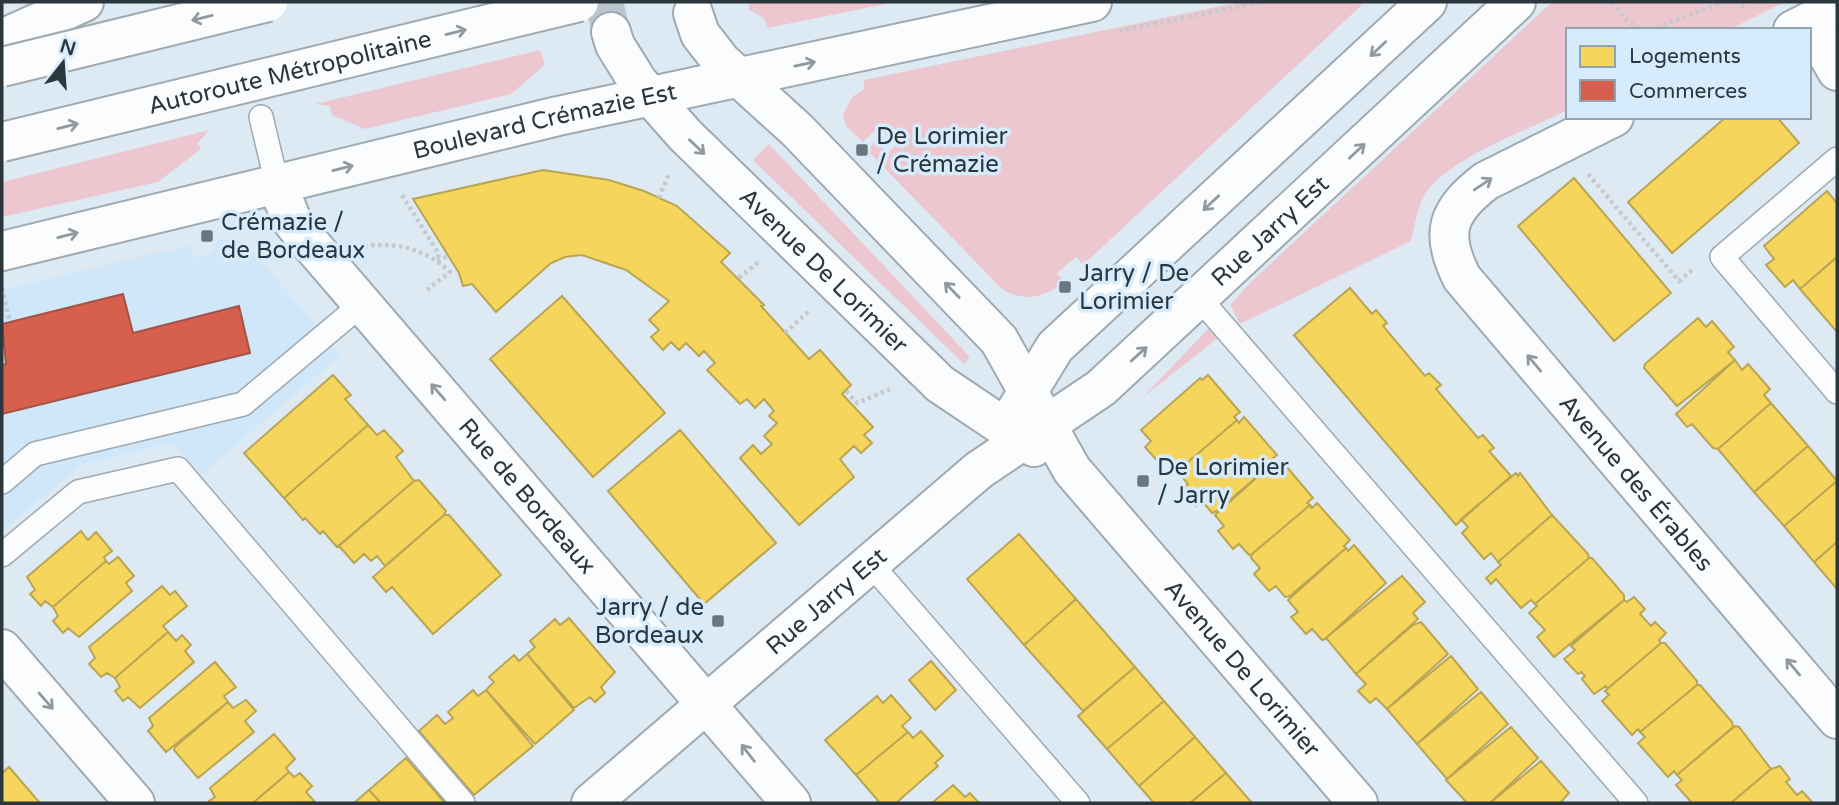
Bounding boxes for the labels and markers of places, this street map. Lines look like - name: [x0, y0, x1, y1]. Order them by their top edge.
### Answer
- place label: De Lorimier / Crémazie: [876, 122, 1009, 179]
- marker: De Lorimier / Crémazie: [854, 142, 870, 158]
- place label: Crémazie / de Bordeaux: [221, 208, 365, 265]
- marker: Crémazie / de Bordeaux: [199, 228, 215, 244]
- place label: Jarry / De Lorimier: [1079, 259, 1189, 316]
- marker: Jarry / De Lorimier: [1057, 279, 1073, 295]
- place label: De Lorimier / Jarry: [1157, 453, 1290, 510]
- marker: De Lorimier / Jarry: [1135, 473, 1151, 489]
- place label: Jarry / de Bordeaux: [595, 593, 704, 650]
- marker: Jarry / de Bordeaux: [710, 613, 726, 629]

